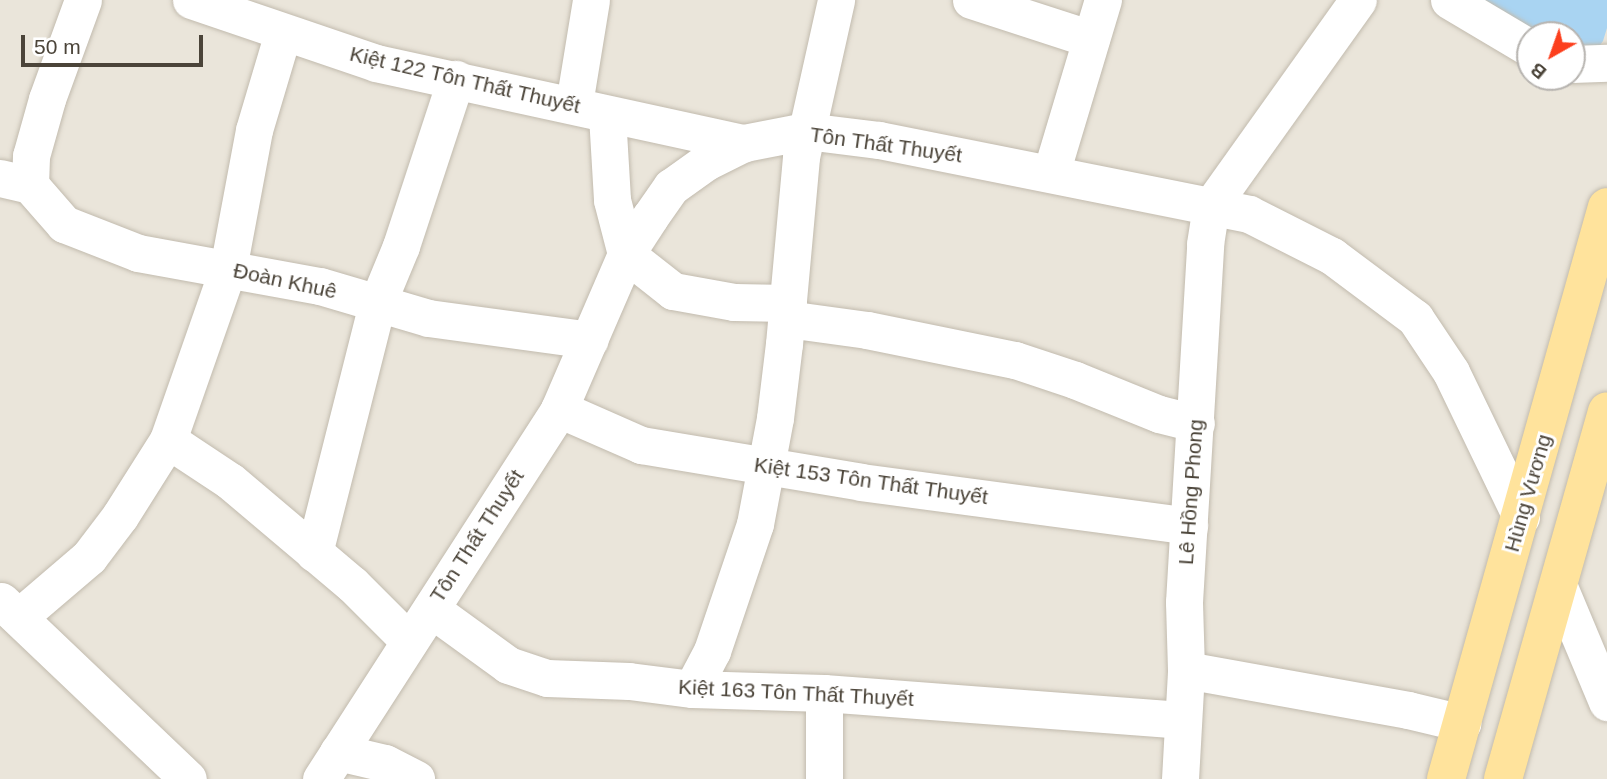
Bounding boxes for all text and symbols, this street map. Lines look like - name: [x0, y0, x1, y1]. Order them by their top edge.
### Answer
- scale bar: [24, 21, 206, 65]
- north arrow: [1516, 21, 1586, 91]
- text: 50 m: [34, 35, 81, 58]
- street label: Kiệt 122 Tôn Thất Thuyết: [347, 41, 583, 119]
- text: B: [1526, 58, 1550, 83]
- street label: Tôn Thất Thuyết: [808, 122, 964, 168]
- street label: Đoàn Khuê: [231, 258, 339, 304]
- street label: Lê Hồng Phong: [1173, 418, 1209, 566]
- street label: Hùng Vương: [1499, 431, 1557, 555]
- street label: Kiệt 153 Tôn Thất Thuyết: [752, 452, 990, 510]
- street label: Tôn Thất Thuyết: [424, 465, 530, 607]
- street label: Kiệt 163 Tôn Thất Thuyết: [677, 674, 915, 712]

